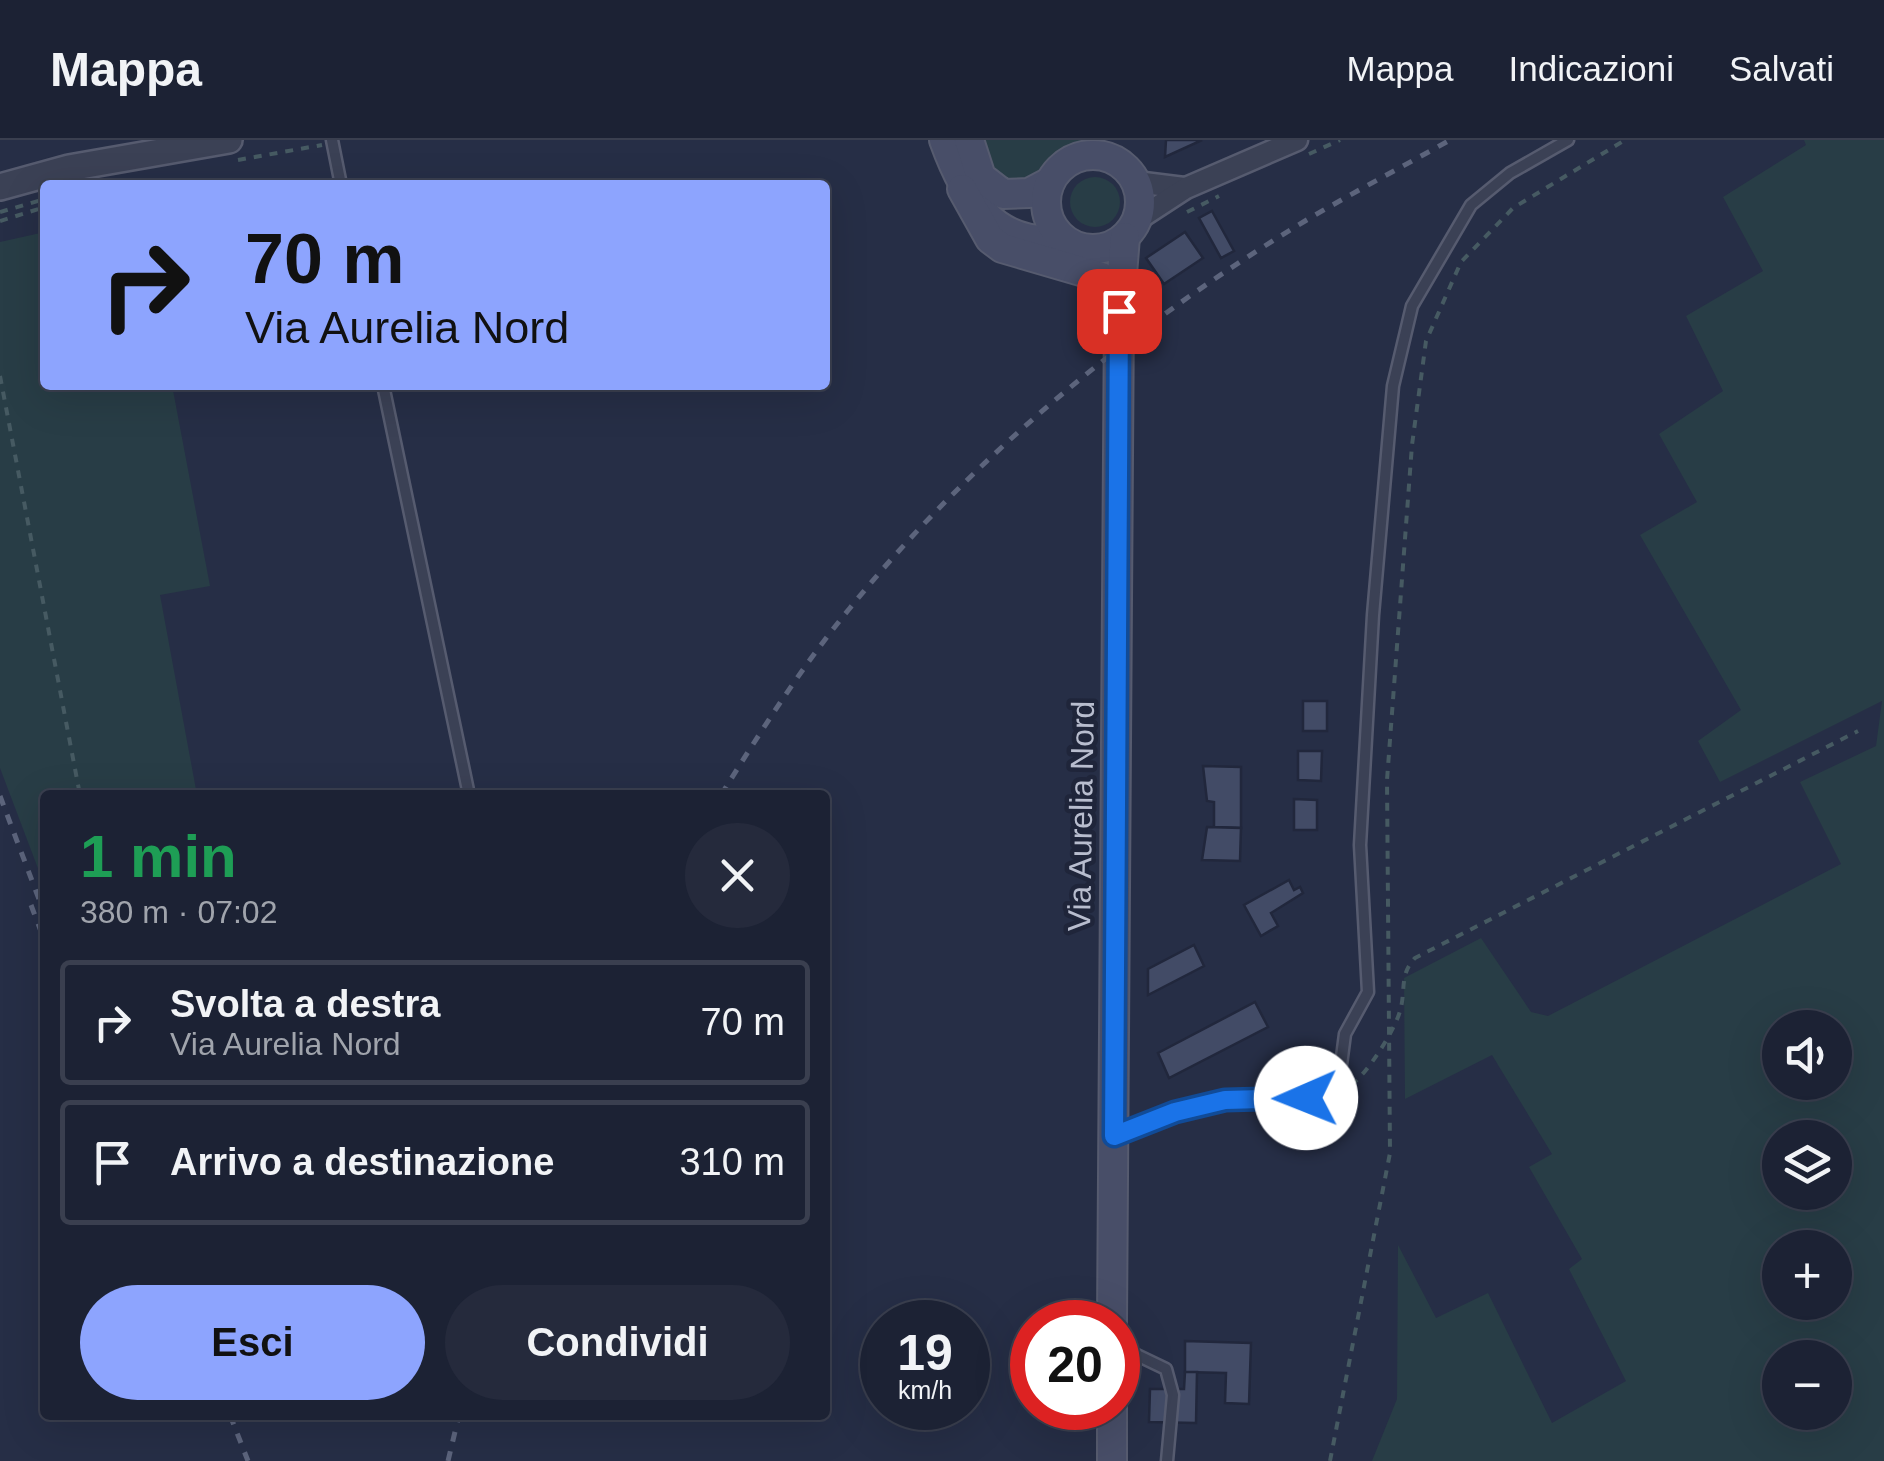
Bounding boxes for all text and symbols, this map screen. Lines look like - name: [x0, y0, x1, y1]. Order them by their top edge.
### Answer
- text: Mappa: [50, 43, 202, 96]
- text: Mappa: [1347, 49, 1454, 88]
- text: Indicazioni: [1509, 49, 1674, 88]
- text: Salvati: [1729, 49, 1834, 88]
- icon: right: [80, 220, 210, 350]
- text: 70 m: [245, 220, 405, 298]
- pin: [1077, 269, 1162, 354]
- icon: arrive: [1092, 284, 1147, 339]
- text: Via Aurelia Nord: [245, 302, 569, 353]
- street label: Via Aurelia Nord: [1061, 700, 1101, 932]
- text: 1 min: [80, 823, 237, 890]
- button: close: [685, 823, 790, 928]
- text: 380 m · 07:02: [80, 894, 277, 930]
- text: Svolta a destra: [170, 983, 440, 1025]
- icon: right: [85, 995, 140, 1050]
- text: 70 m: [701, 1001, 785, 1043]
- map controls: [1762, 1010, 1852, 1430]
- button: sound: [1762, 1010, 1852, 1100]
- text: Via Aurelia Nord: [170, 1026, 401, 1062]
- position arrow: [1254, 1046, 1358, 1150]
- button: layers: [1762, 1120, 1852, 1210]
- icon: arrive: [85, 1135, 140, 1190]
- text: Arrivo a destinazione: [170, 1141, 554, 1183]
- text: 310 m: [679, 1141, 785, 1183]
- button: +: [1762, 1230, 1852, 1320]
- button: Esci: [80, 1285, 425, 1400]
- button: Condividi: [445, 1285, 790, 1400]
- speed limit sign: 20: [1010, 1300, 1140, 1430]
- text: 19: [897, 1325, 953, 1381]
- button: −: [1762, 1340, 1852, 1430]
- text: km/h: [898, 1376, 952, 1404]

